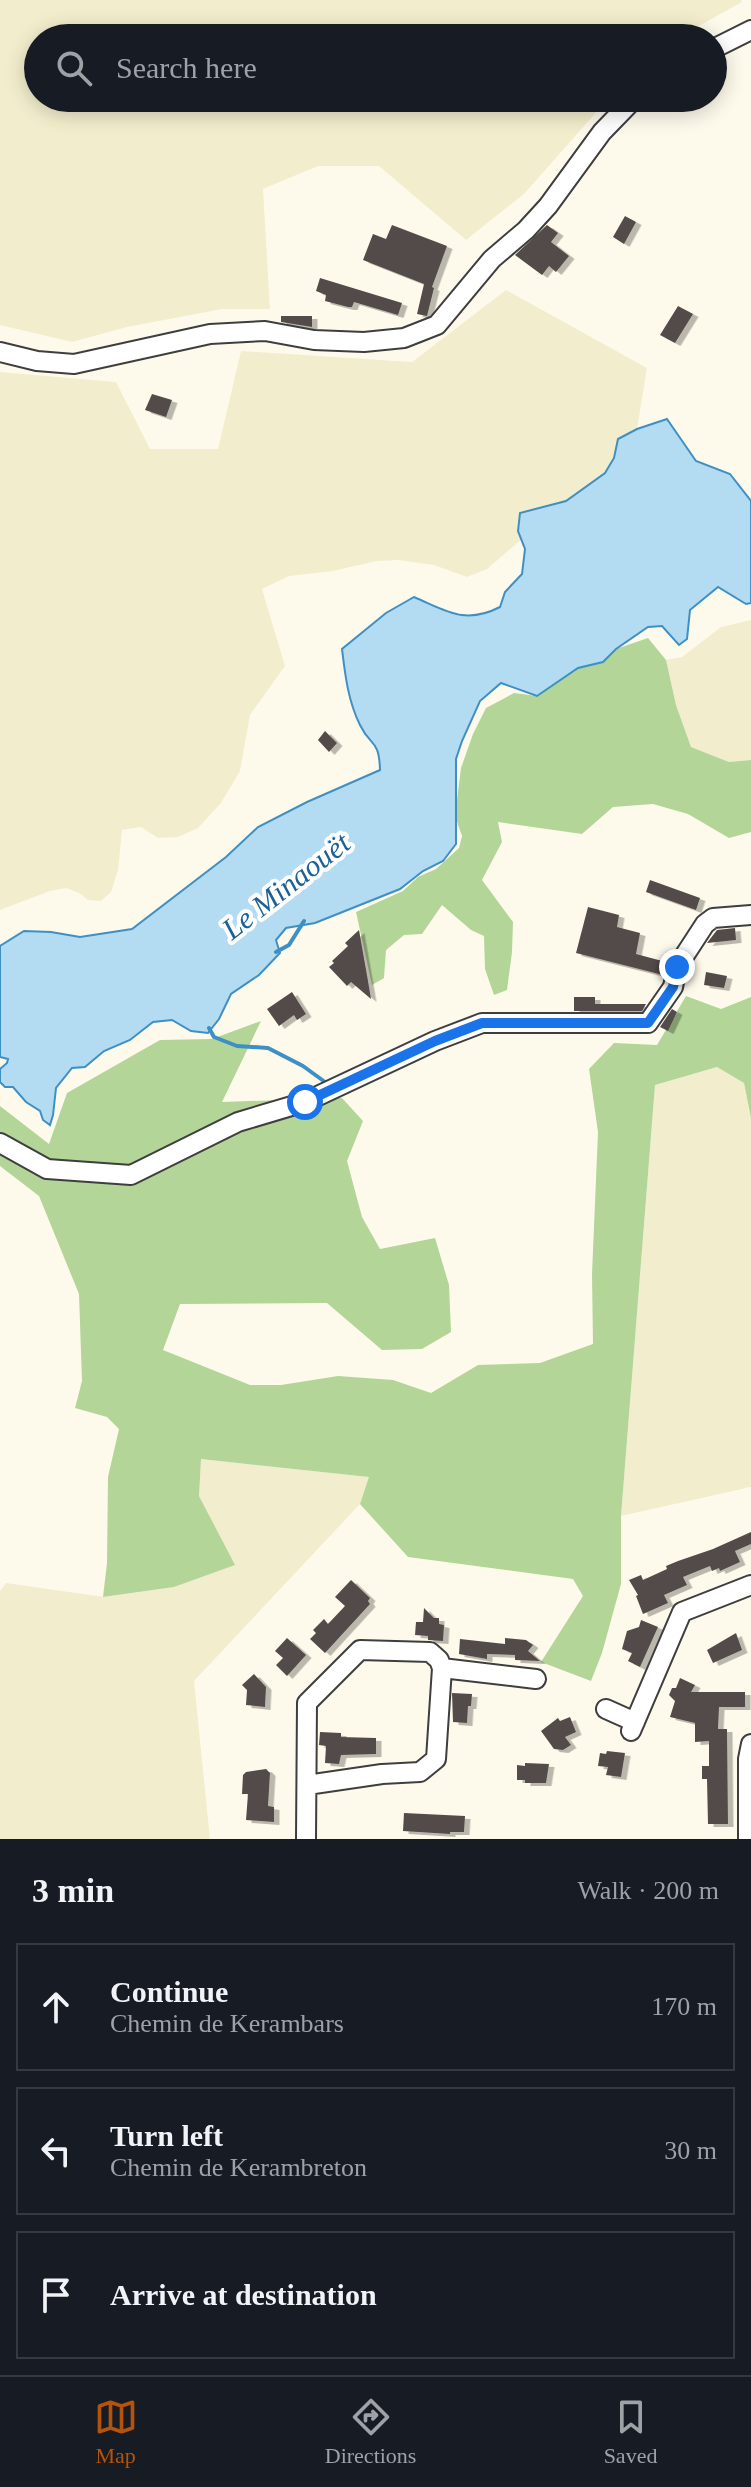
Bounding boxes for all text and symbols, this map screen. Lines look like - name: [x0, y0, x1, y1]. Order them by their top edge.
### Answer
- search box: [24, 24, 727, 112]
- icon: search: [52, 46, 96, 90]
- text: Search here: [116, 51, 257, 84]
- water label: Le Minaouët: [215, 825, 356, 946]
- route end: [659, 949, 695, 985]
- route start: [287, 1084, 323, 1120]
- text: 3 min: [32, 1872, 114, 1909]
- text: Walk · 200 m: [577, 1876, 719, 1905]
- text: Continue: [110, 1975, 228, 2008]
- icon: ahead: [34, 1985, 78, 2029]
- text: 170 m: [651, 1992, 717, 2021]
- text: Chemin de Kerambars: [110, 2009, 344, 2038]
- text: Turn left: [110, 2119, 223, 2152]
- icon: left: [34, 2129, 78, 2173]
- text: 30 m: [664, 2136, 717, 2165]
- text: Chemin de Kerambreton: [110, 2153, 367, 2182]
- icon: arrive: [34, 2273, 78, 2317]
- text: Arrive at destination: [110, 2278, 377, 2311]
- tab: Map: [94, 2395, 138, 2469]
- tab: Directions: [325, 2395, 416, 2469]
- tab: Saved: [604, 2395, 657, 2469]

